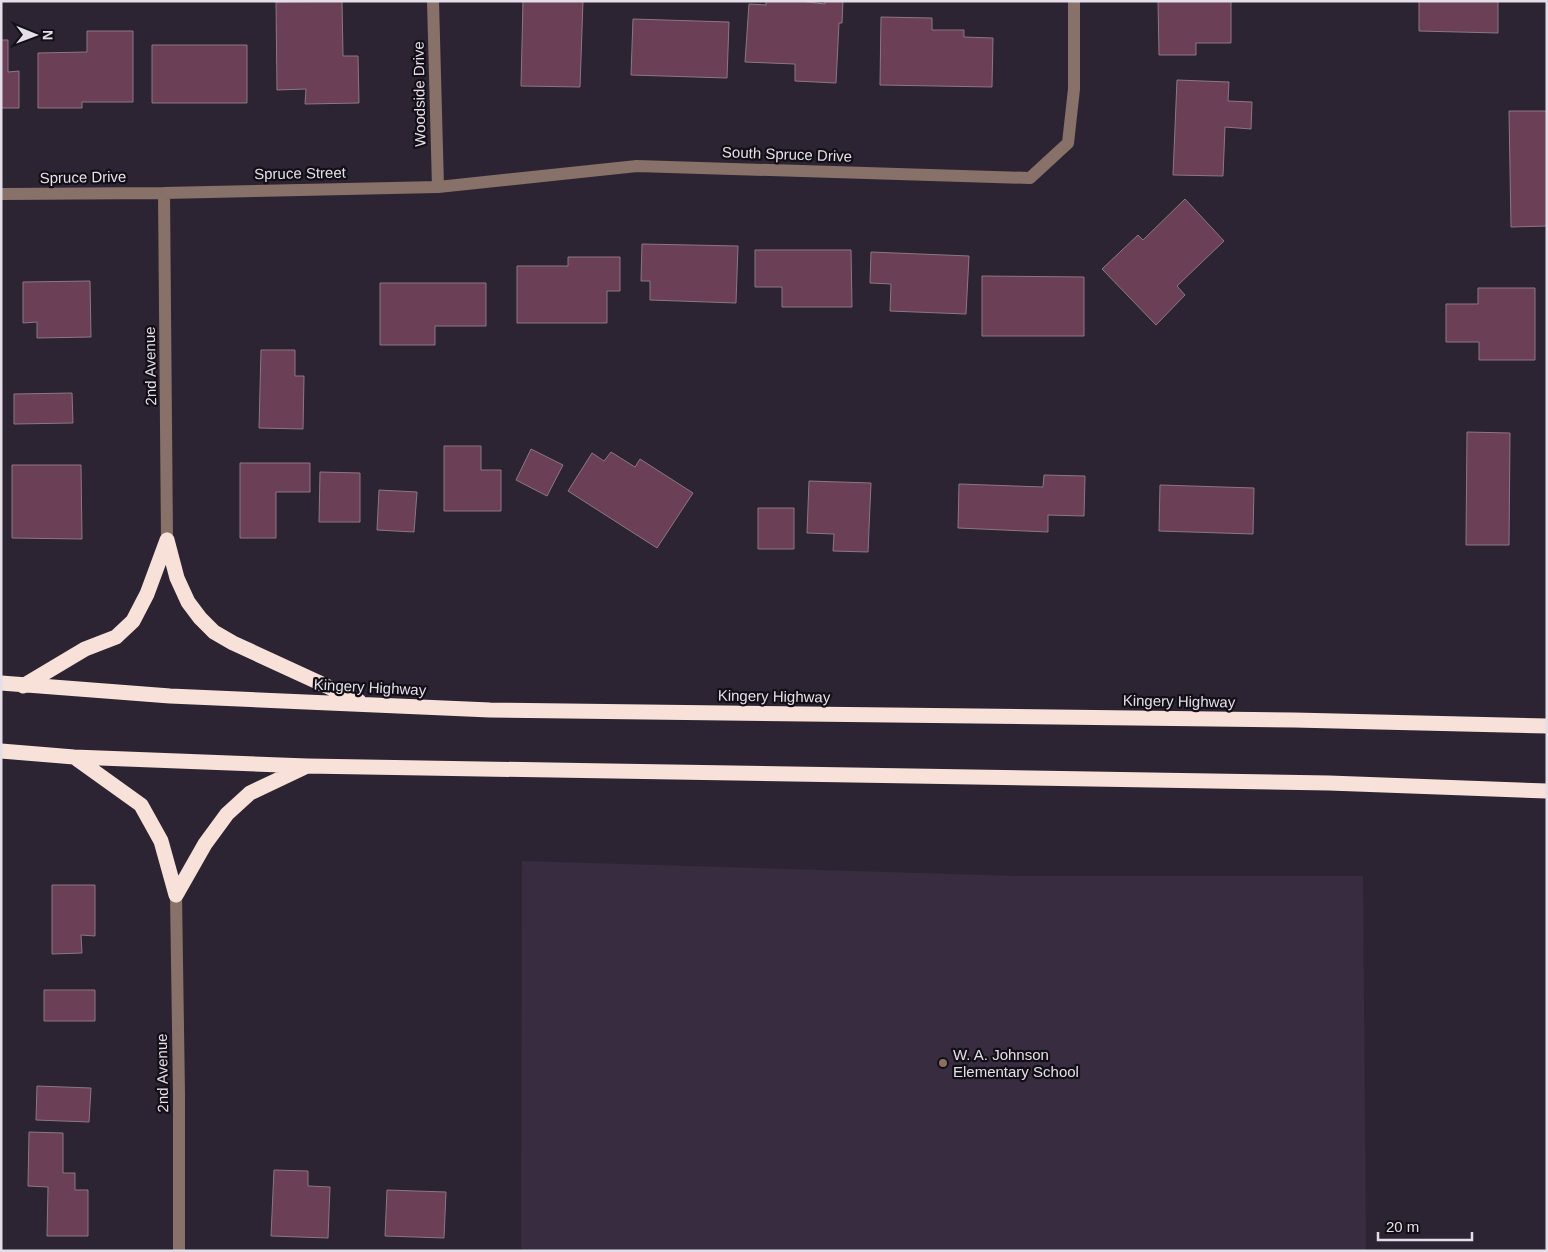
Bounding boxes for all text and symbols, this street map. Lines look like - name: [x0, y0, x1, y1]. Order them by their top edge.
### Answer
- north arrow: [10, 10, 60, 60]
- text: N: [40, 30, 56, 40]
- street label: Woodside Drive: [410, 41, 428, 147]
- street label: South Spruce Drive: [722, 143, 852, 165]
- street label: Spruce Street: [254, 164, 347, 182]
- street label: Spruce Drive: [40, 168, 126, 186]
- street label: 2nd Avenue: [141, 326, 159, 406]
- street label: Kingery Highway: [313, 676, 427, 698]
- street label: Kingery Highway: [718, 687, 831, 705]
- street label: Kingery Highway: [1123, 692, 1236, 710]
- street label: 2nd Avenue: [153, 1033, 171, 1113]
- place label: W. A. Johnson Elementary School: [953, 1046, 1079, 1080]
- marker: W. A. Johnson Elementary School: [937, 1057, 949, 1069]
- scale bar: [1378, 1210, 1472, 1242]
- text: 20 m: [1386, 1218, 1419, 1235]

